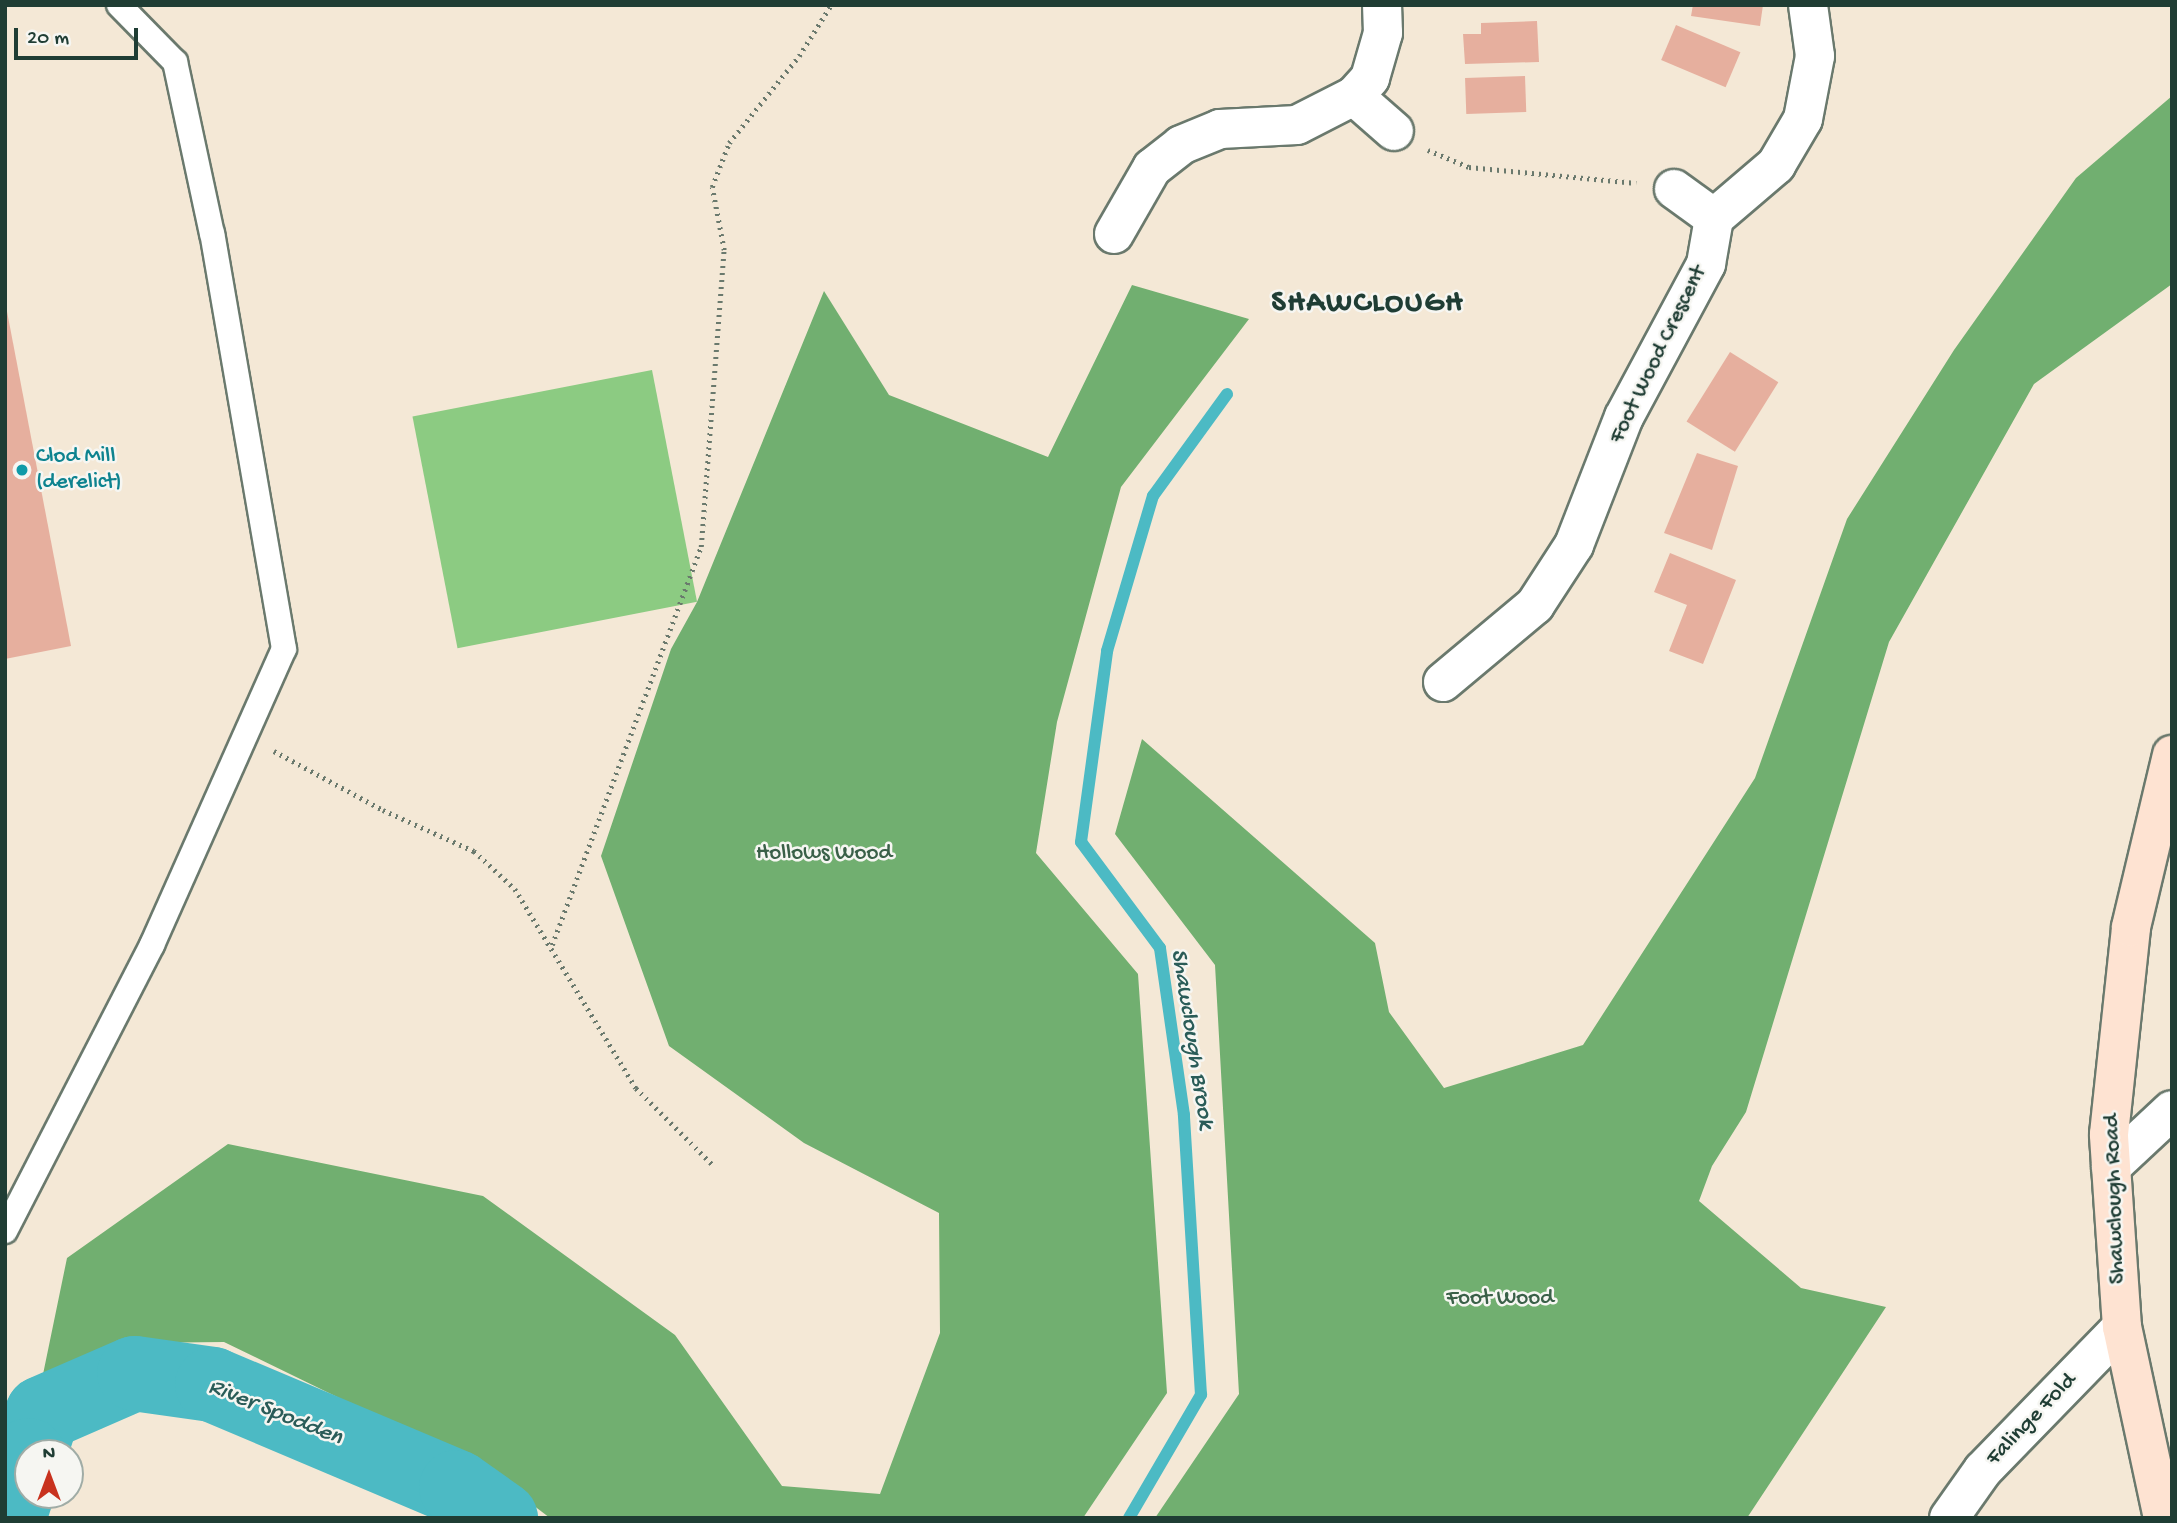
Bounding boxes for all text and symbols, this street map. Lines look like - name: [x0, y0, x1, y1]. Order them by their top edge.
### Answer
- scale bar: [18, 14, 142, 58]
- text: 20 m: [27, 27, 69, 52]
- street label: Foot Wood Crescent: [1604, 262, 1714, 448]
- district label: SHAWCLOUGH: [1273, 287, 1463, 323]
- place label: Clod Mill (derelict): [36, 443, 122, 497]
- marker: Clod Mill (derelict): [14, 462, 30, 478]
- park label: Hollows Wood: [756, 840, 892, 868]
- water label: Shawclough Brook: [1163, 947, 1219, 1131]
- street label: Shawclough Road: [2099, 1113, 2133, 1285]
- park label: Foot Wood: [1446, 1285, 1554, 1313]
- street label: Falinge Fold: [1981, 1368, 2083, 1472]
- water label: River Spodden: [204, 1373, 346, 1453]
- north arrow: [14, 1439, 84, 1509]
- text: N: [43, 1443, 55, 1466]

